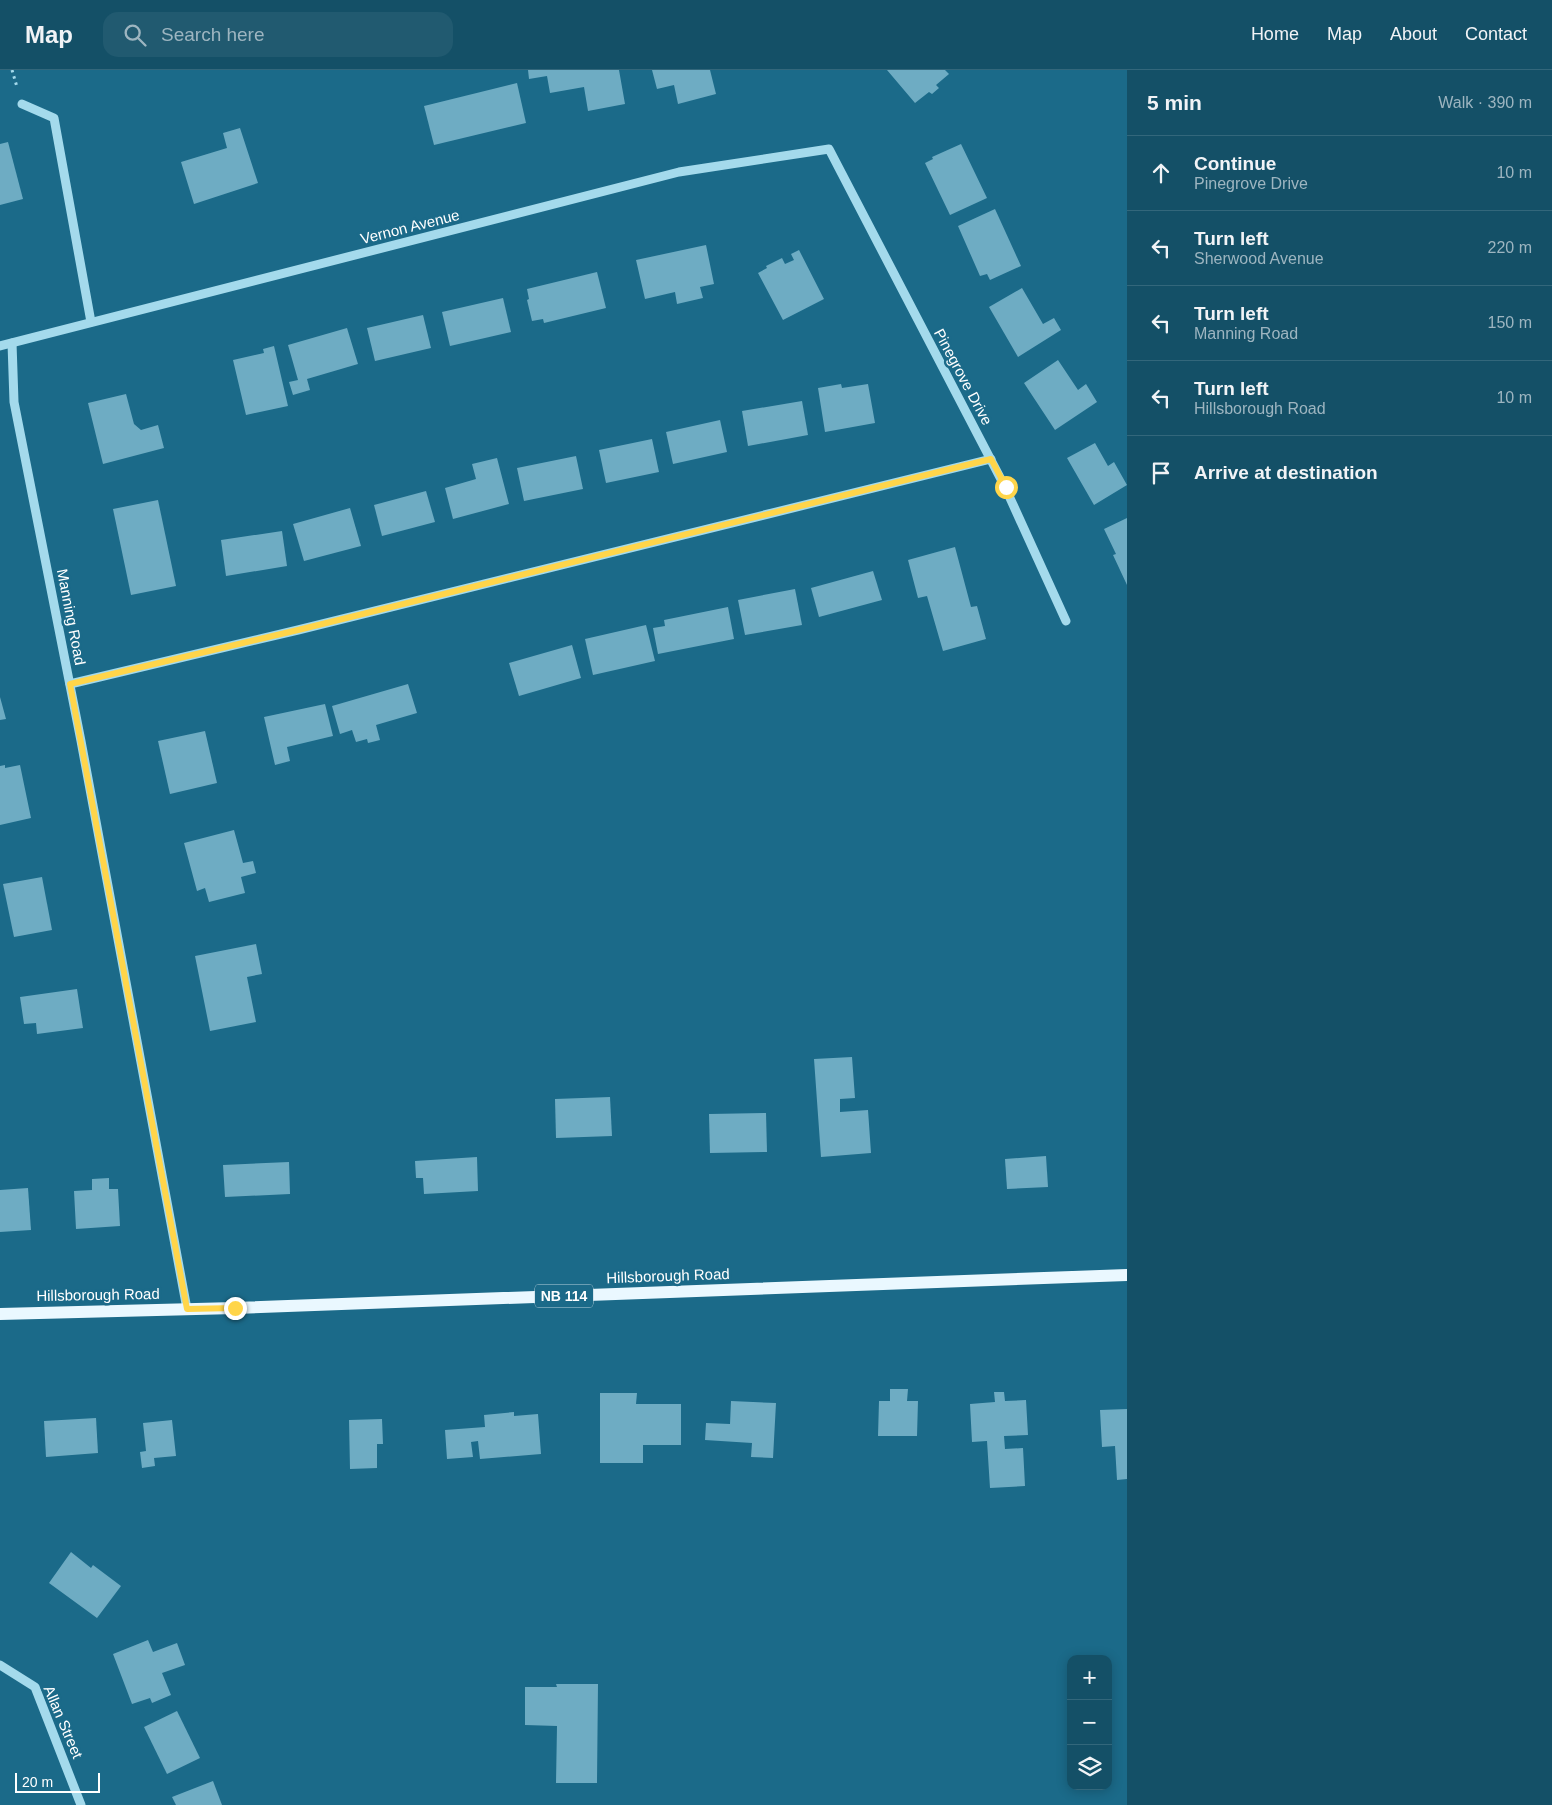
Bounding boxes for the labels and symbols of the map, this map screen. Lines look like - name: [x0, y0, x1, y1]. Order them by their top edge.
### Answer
- street label: Vernon Avenue: [359, 206, 461, 247]
- street label: Pinegrove Drive: [931, 326, 996, 428]
- route start: [995, 476, 1018, 499]
- street label: Manning Road: [54, 567, 89, 666]
- street label: Hillsborough Road: [606, 1265, 730, 1286]
- road number: NB 114: [535, 1284, 593, 1308]
- street label: Hillsborough Road: [36, 1285, 160, 1304]
- route end: [224, 1297, 247, 1320]
- street label: Allan Street: [40, 1683, 87, 1762]
- scale bar: [15, 1770, 100, 1793]

